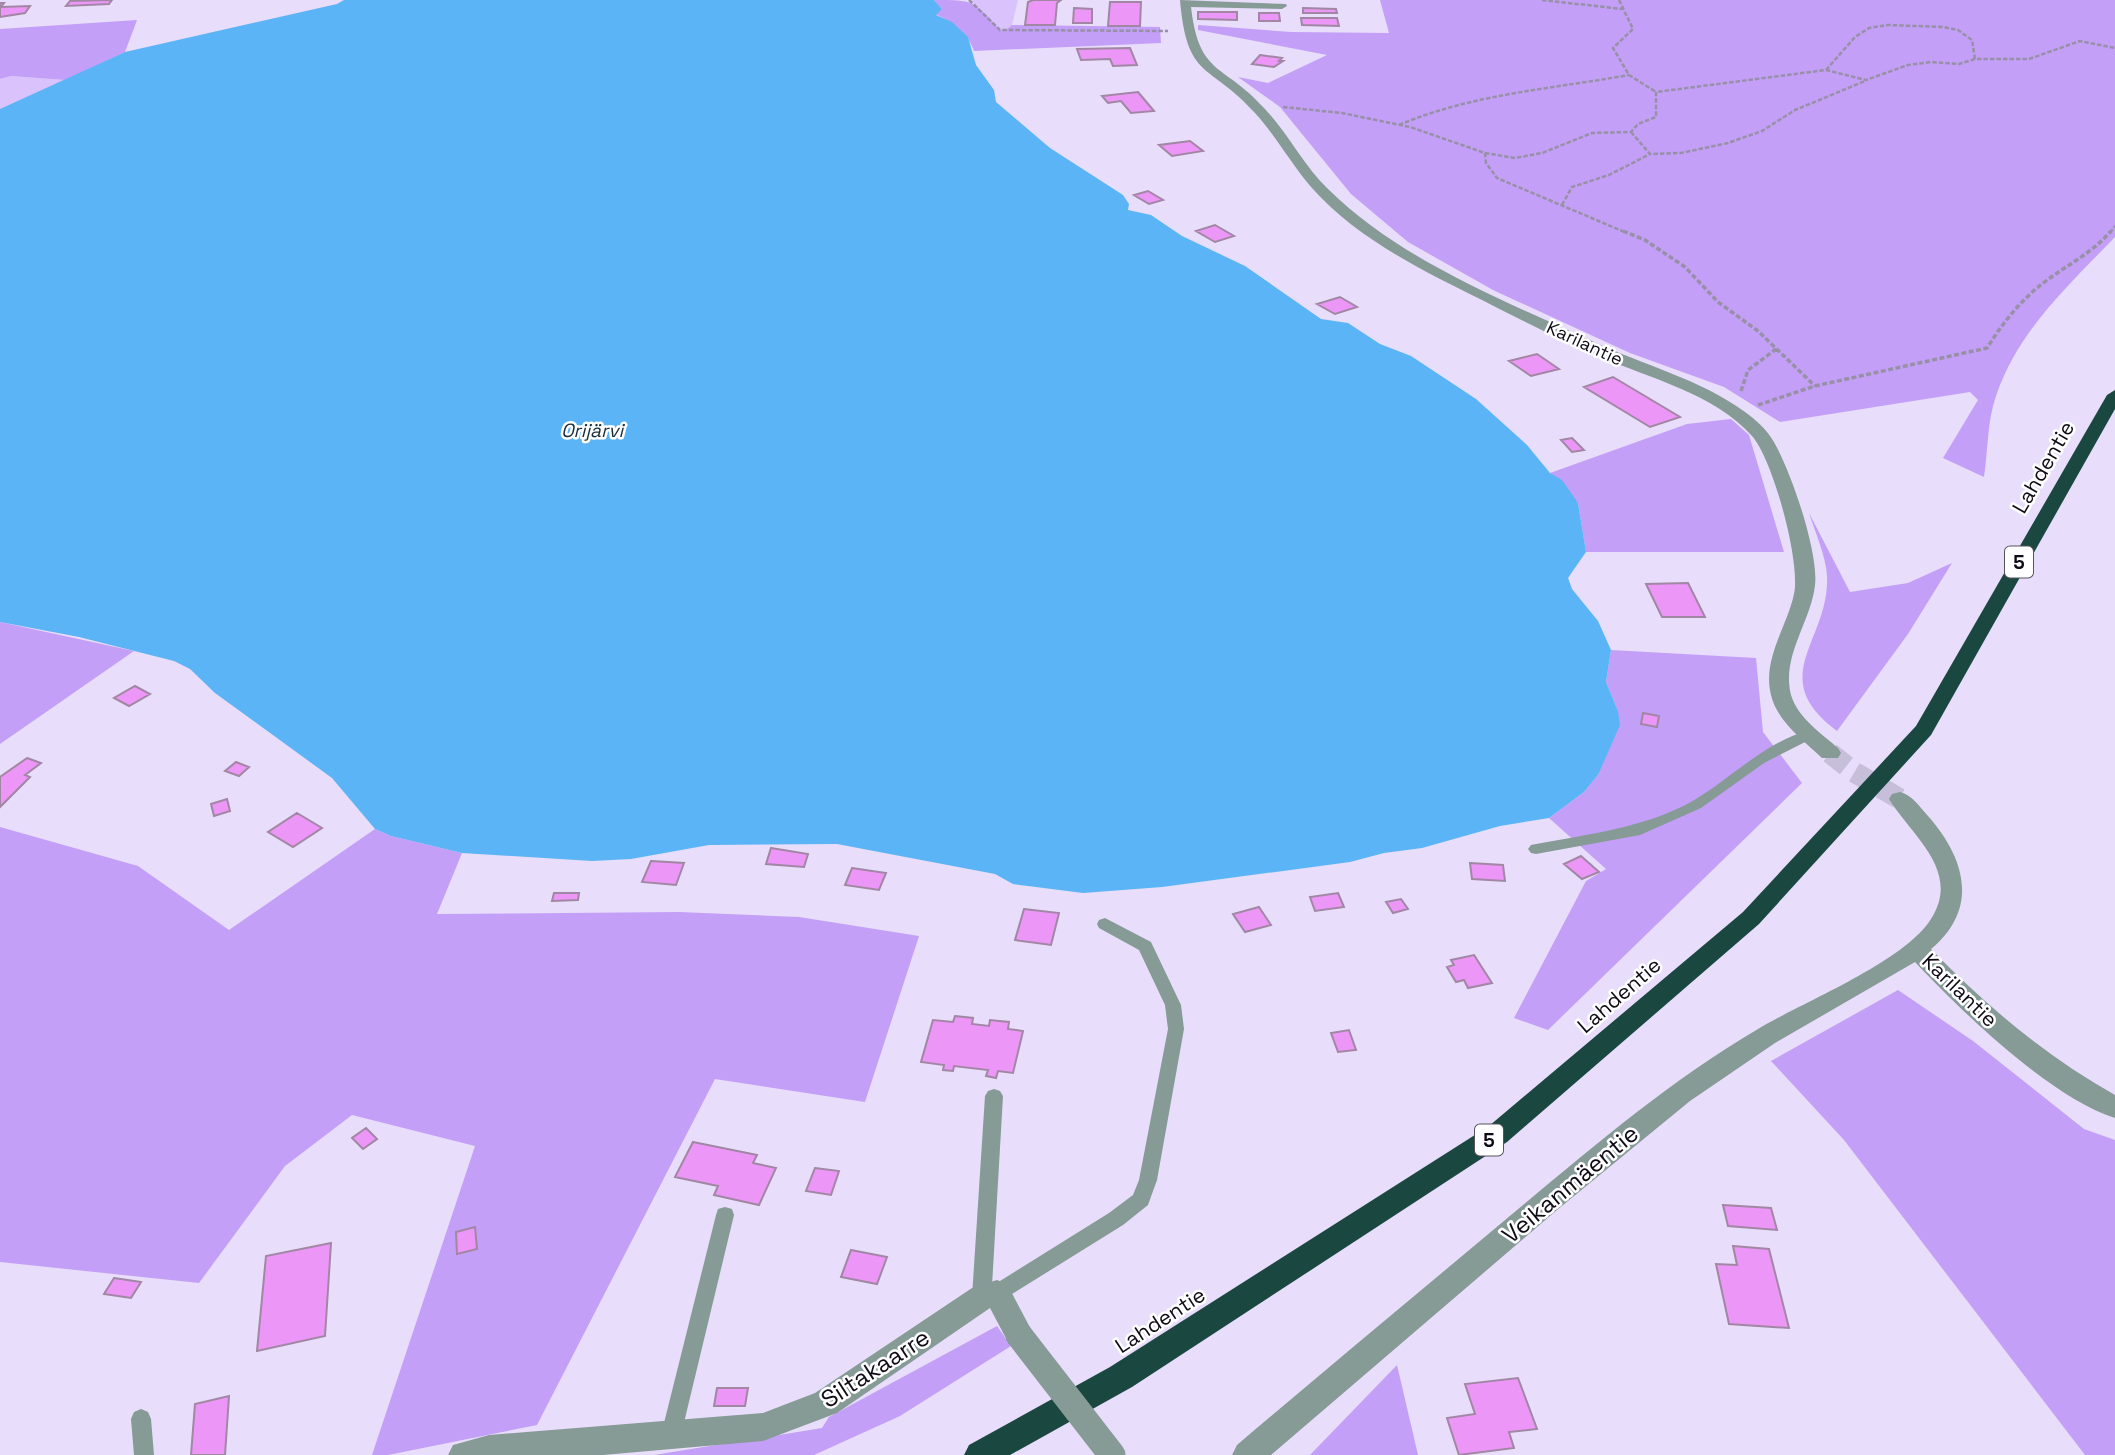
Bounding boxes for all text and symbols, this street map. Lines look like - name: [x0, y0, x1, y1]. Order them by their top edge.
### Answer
- street label: Karilantie: [1543, 315, 1627, 371]
- street label: Lahdentie: [2006, 416, 2080, 518]
- water label: Orijärvi: [561, 418, 625, 443]
- road number: 5: [2005, 547, 2033, 578]
- street label: Karilantie: [1916, 947, 2004, 1033]
- street label: Lahdentie: [1572, 951, 1666, 1039]
- street label: Veikanmäentie: [1495, 1118, 1645, 1250]
- road number: 5: [1475, 1124, 1503, 1156]
- street label: Lahdentie: [1110, 1281, 1210, 1359]
- street label: Siltakaarre: [815, 1321, 935, 1415]

